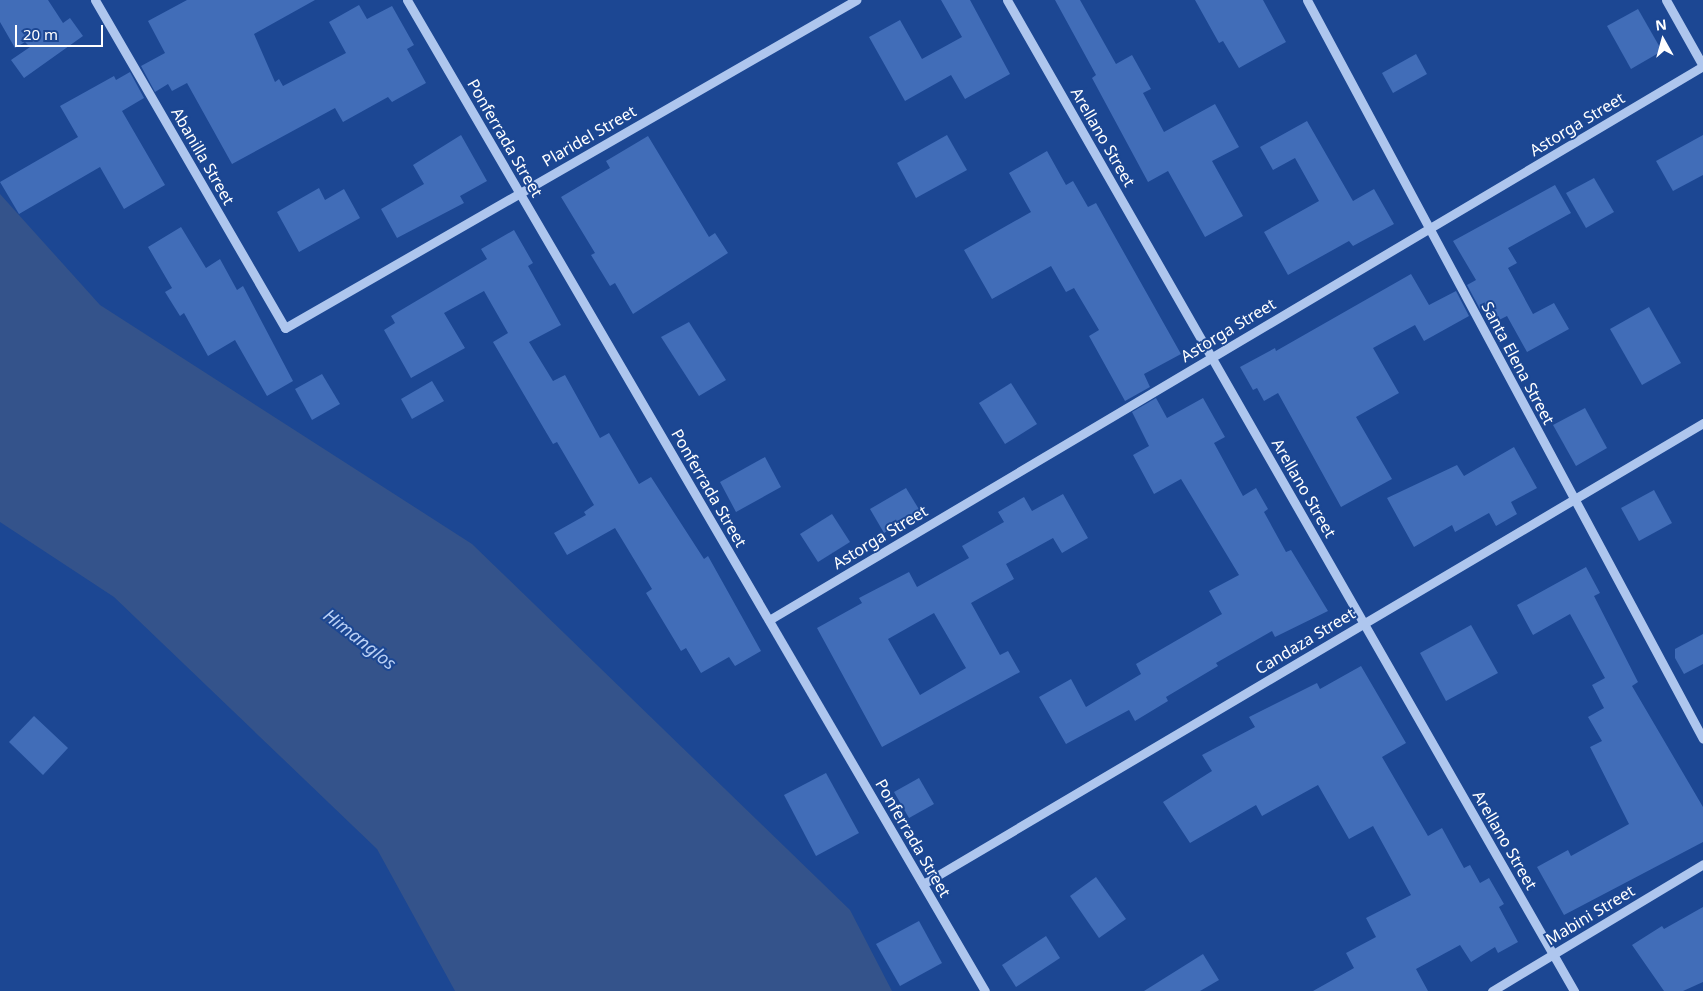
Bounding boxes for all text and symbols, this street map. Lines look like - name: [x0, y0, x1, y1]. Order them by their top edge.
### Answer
- text: N: [1654, 14, 1668, 35]
- scale bar: [18, 15, 105, 47]
- north arrow: [1638, 15, 1688, 65]
- text: 20 m: [23, 24, 58, 44]
- street label: Ponferrada Street: [463, 75, 547, 201]
- street label: Arellano Street: [1067, 84, 1139, 190]
- street label: Astorga Street: [1526, 88, 1628, 160]
- street label: Plaridel Street: [539, 101, 639, 171]
- street label: Abanilla Street: [167, 104, 239, 208]
- street label: Astorga Street: [1177, 294, 1279, 366]
- street label: Santa Elena Street: [1478, 298, 1558, 428]
- street label: Ponferrada Street: [667, 425, 751, 551]
- street label: Arellano Street: [1268, 435, 1340, 541]
- street label: Astorga Street: [829, 501, 931, 573]
- water label: Himanglos: [319, 604, 401, 674]
- street label: Candaza Street: [1252, 604, 1358, 678]
- street label: Ponferrada Street: [871, 775, 955, 901]
- street label: Arellano Street: [1469, 787, 1541, 893]
- street label: Mabini Street: [1542, 881, 1638, 949]

